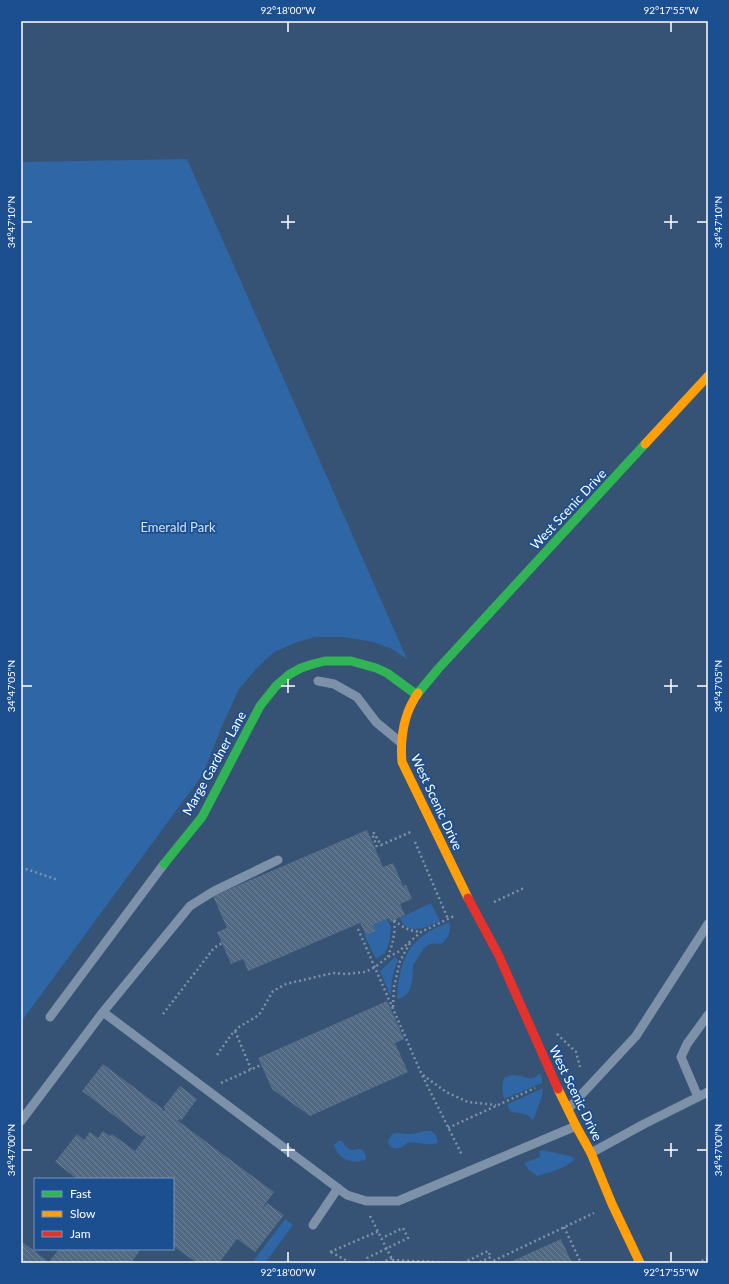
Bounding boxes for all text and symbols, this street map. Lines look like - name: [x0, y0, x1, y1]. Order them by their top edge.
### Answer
- text: 92°18'00"W: [260, 4, 316, 16]
- text: 92°17'55"W: [643, 4, 699, 16]
- text: 34°47'10"N: [5, 196, 17, 248]
- text: 34°47'10"N: [712, 196, 724, 248]
- street label: West Scenic Drive: [527, 465, 609, 553]
- park label: Emerald Park: [140, 519, 216, 535]
- text: 34°47'05"N: [5, 660, 17, 712]
- text: 34°47'05"N: [712, 660, 724, 712]
- street label: Marge Gardner Lane: [179, 708, 249, 818]
- street label: West Scenic Drive: [408, 751, 466, 853]
- street label: West Scenic Drive: [546, 1043, 606, 1143]
- text: 34°47'00"N: [5, 1124, 17, 1176]
- text: 34°47'00"N: [712, 1124, 724, 1176]
- legend: [34, 1178, 174, 1250]
- text: Fast: [70, 1186, 92, 1201]
- text: Slow: [70, 1206, 96, 1221]
- text: Jam: [70, 1226, 91, 1241]
- text: 92°18'00"W: [260, 1266, 316, 1278]
- text: 92°17'55"W: [643, 1266, 699, 1278]

